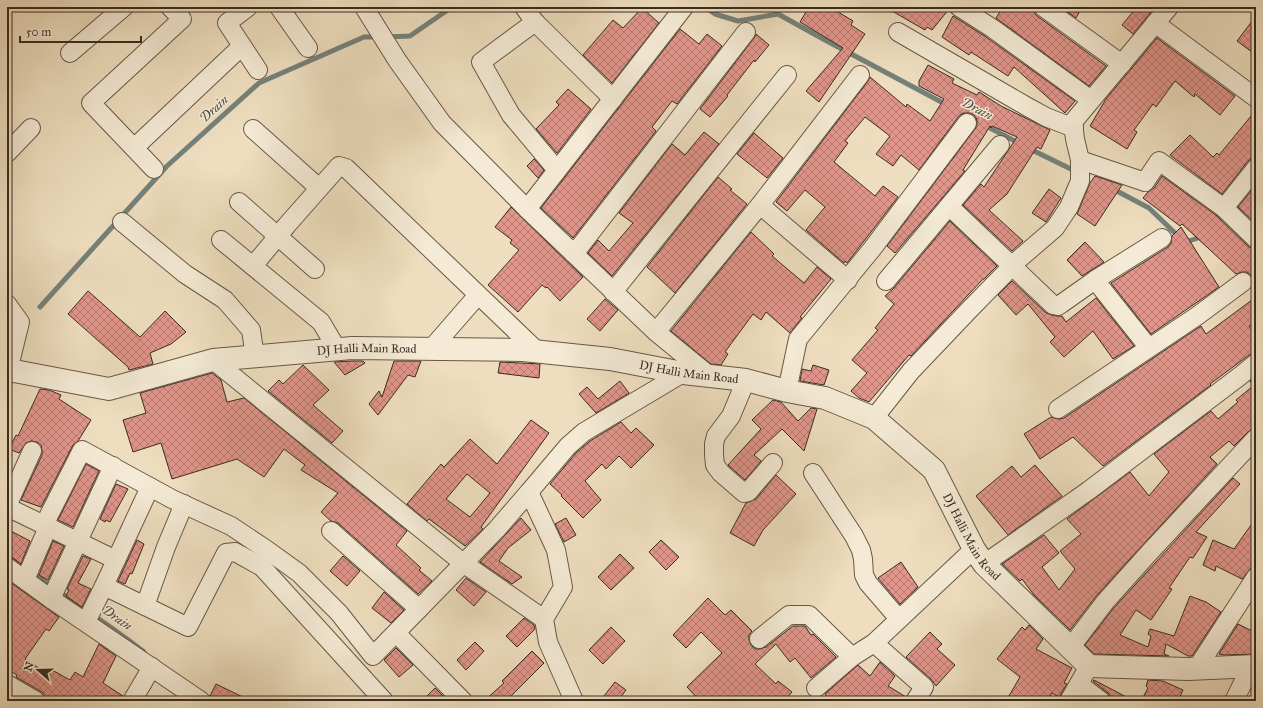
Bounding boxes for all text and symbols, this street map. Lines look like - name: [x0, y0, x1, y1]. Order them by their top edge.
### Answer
- scale bar: [20, 18, 141, 44]
- text: 50 m: [26, 25, 51, 39]
- water label: Drain: [196, 92, 232, 126]
- water label: Drain: [959, 94, 996, 124]
- street label: DJ Halli Main Road: [316, 341, 417, 358]
- street label: DJ Halli Main Road: [638, 358, 739, 386]
- street label: DJ Halli Main Road: [940, 491, 1003, 583]
- water label: Drain: [99, 602, 135, 634]
- north arrow: [18, 650, 58, 690]
- text: N: [21, 660, 37, 673]

